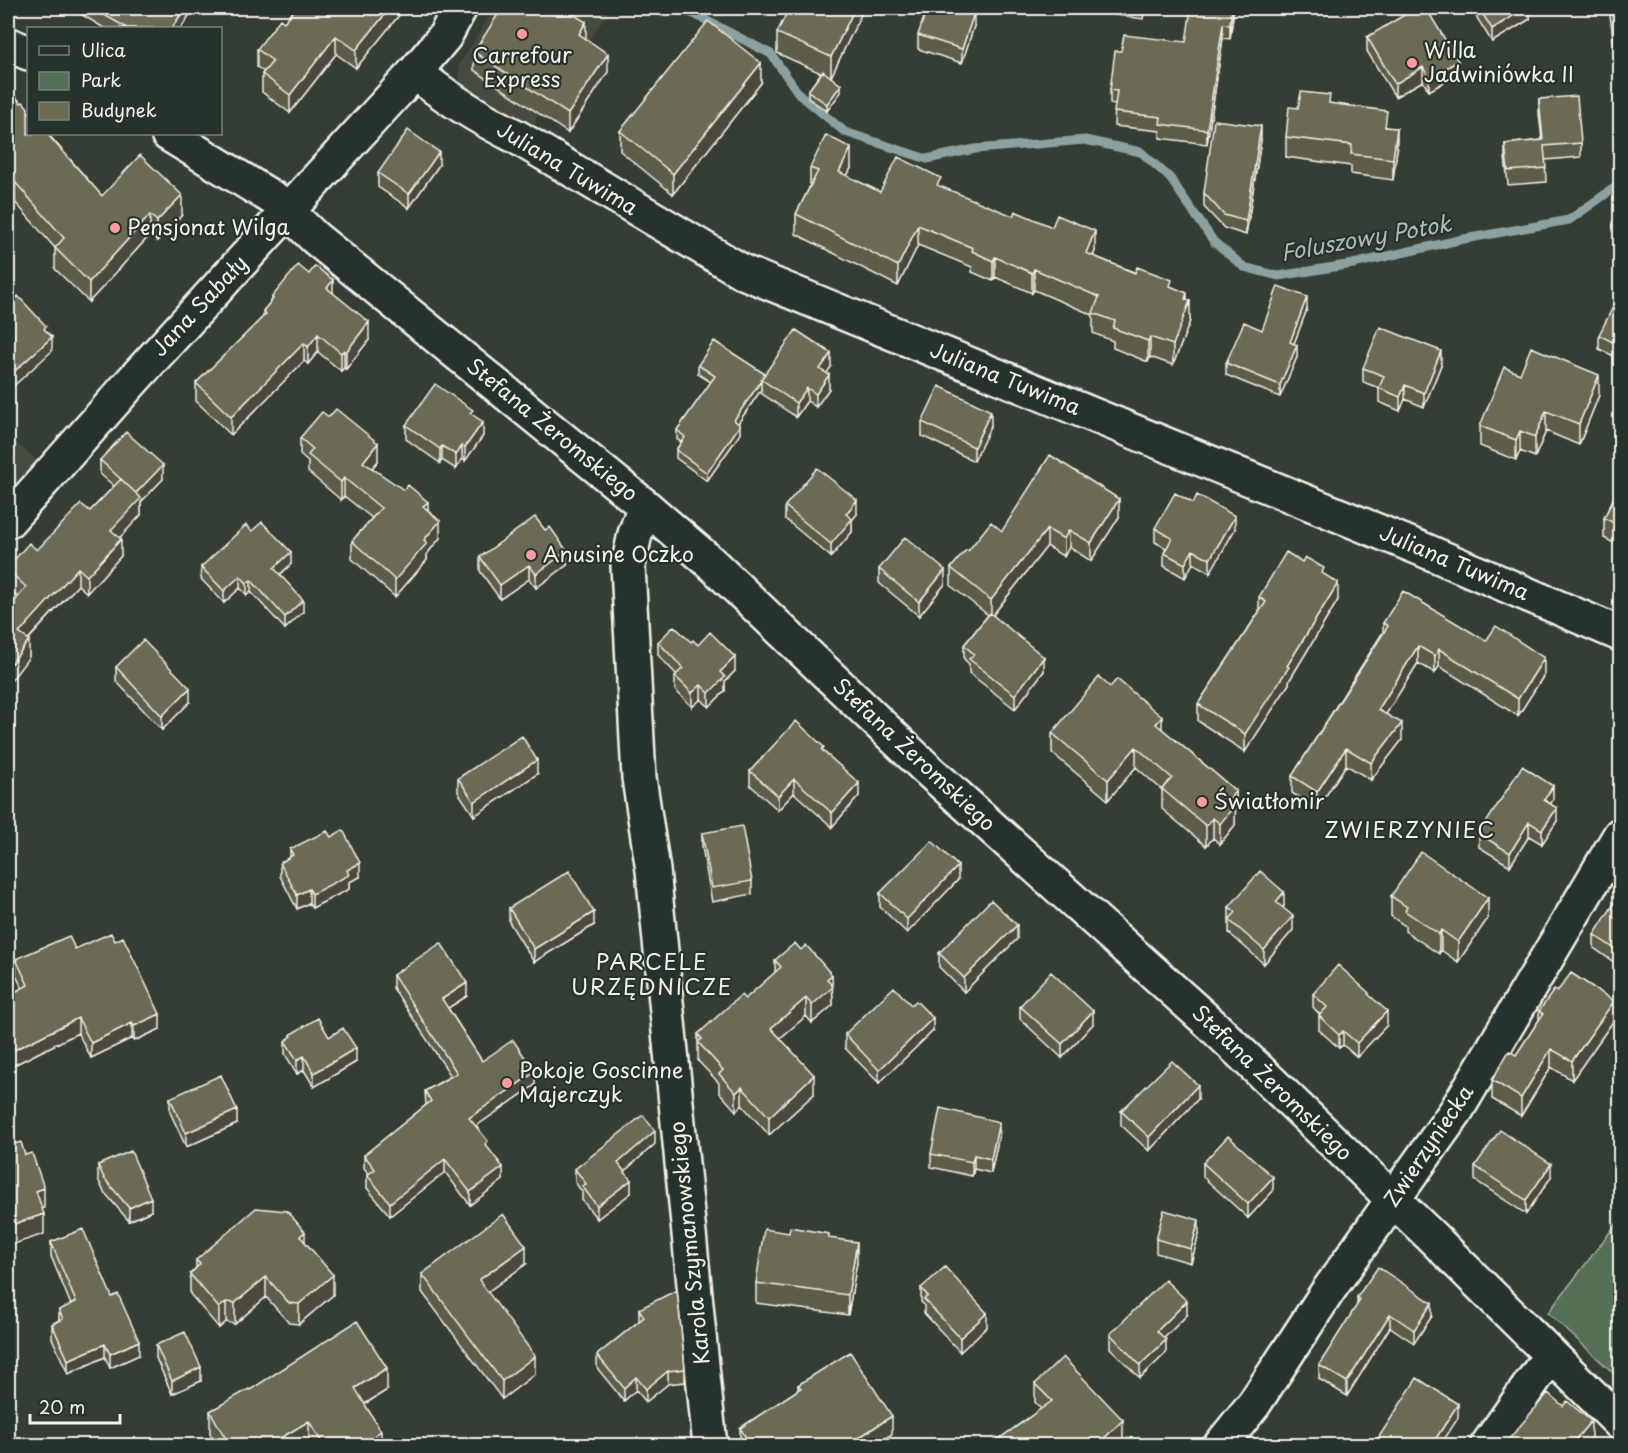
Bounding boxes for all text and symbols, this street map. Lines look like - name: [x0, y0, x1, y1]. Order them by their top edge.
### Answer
- legend: [27, 27, 222, 135]
- marker: Carrefour Express: [515, 27, 529, 41]
- place label: Willa Jadwiniówka II: [1424, 33, 1574, 89]
- text: Ulica: [81, 36, 126, 63]
- place label: Carrefour Express: [472, 38, 572, 94]
- marker: Willa Jadwiniówka II: [1405, 56, 1419, 70]
- text: Park: [81, 66, 121, 93]
- text: Budynek: [81, 96, 157, 123]
- street label: Juliana Tuwima: [491, 112, 645, 223]
- water label: Foluszowy Potok: [1278, 205, 1454, 268]
- place label: Pensjonat Wilga: [127, 210, 290, 242]
- marker: Pensjonat Wilga: [108, 221, 122, 235]
- street label: Jana Sabały: [143, 247, 254, 362]
- street label: Juliana Tuwima: [926, 332, 1087, 422]
- street label: Stefana Żeromskiego: [461, 349, 646, 508]
- street label: Juliana Tuwima: [1375, 515, 1535, 607]
- place label: Anusine Oczko: [543, 537, 694, 569]
- marker: Anusine Oczko: [524, 548, 538, 562]
- street label: Stefana Żeromskiego: [827, 669, 1004, 838]
- place label: Światłomir: [1214, 784, 1325, 816]
- marker: Światłomir: [1195, 795, 1209, 809]
- district label: ZWIERZYNIEC: [1324, 812, 1496, 845]
- district label: PARCELE URZĘDNICZE: [571, 944, 733, 1002]
- street label: Stefana Żeromskiego: [1186, 996, 1361, 1167]
- place label: Pokoje Goscinne Majerczyk: [519, 1053, 683, 1109]
- marker: Pokoje Goscinne Majerczyk: [500, 1076, 514, 1090]
- street label: Zwierzyniecka: [1375, 1077, 1480, 1212]
- street label: Karola Szymanowskiego: [659, 1120, 717, 1366]
- scale bar: [30, 1387, 120, 1425]
- text: 20 m: [39, 1393, 85, 1420]

